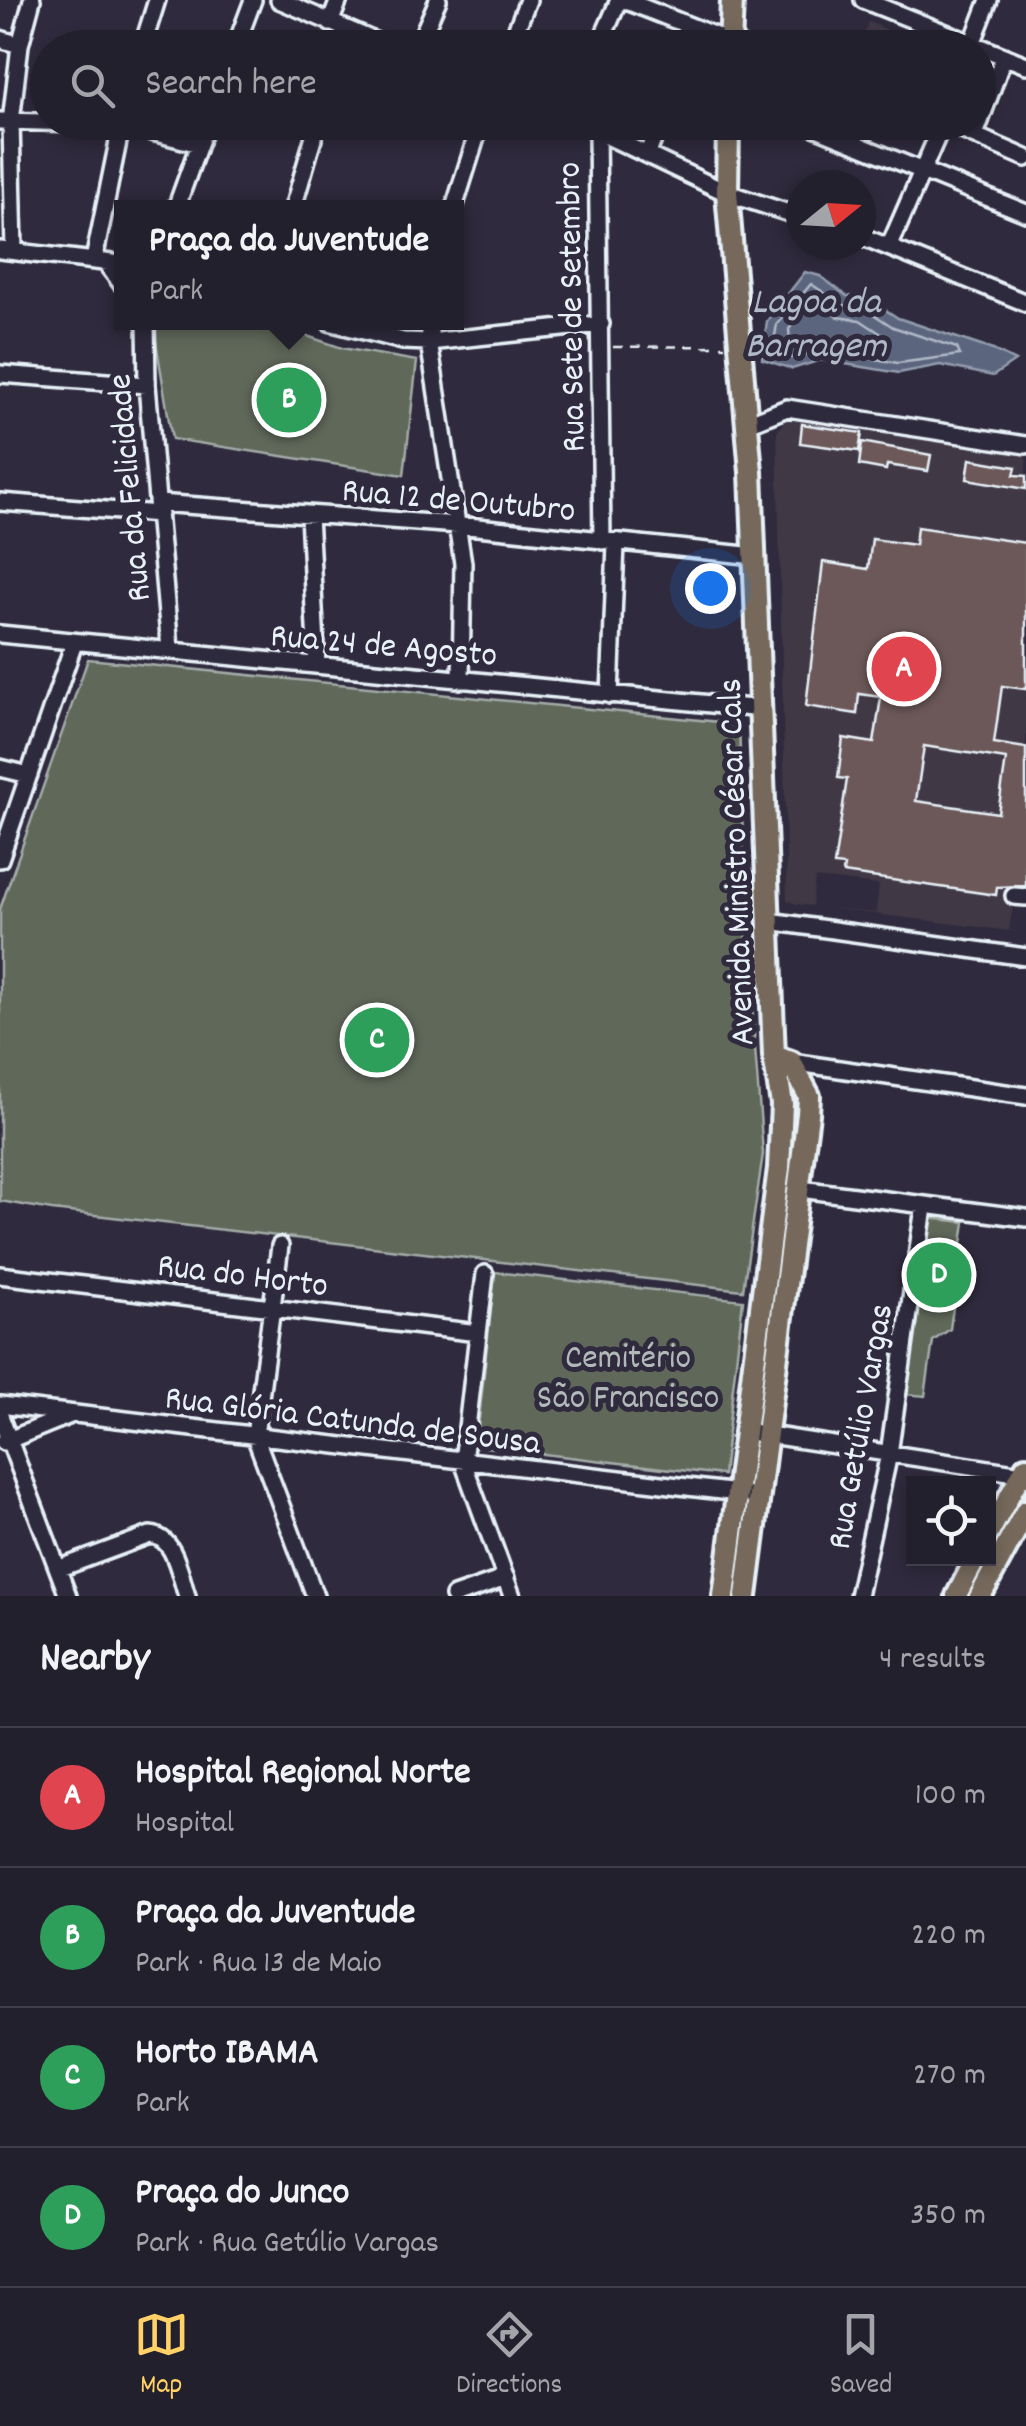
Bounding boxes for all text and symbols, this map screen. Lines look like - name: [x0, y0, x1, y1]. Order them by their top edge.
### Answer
- search box: [30, 30, 996, 140]
- icon: search: [65, 58, 120, 113]
- text: Search here: [145, 58, 317, 113]
- street label: Rua Sete de Setembro: [546, 161, 602, 453]
- north arrow: [786, 170, 876, 260]
- popup: [114, 200, 464, 330]
- text: Praça da Juventude: [149, 215, 429, 270]
- text: Park: [149, 270, 203, 316]
- water label: Lagoa da Barragem: [745, 277, 888, 376]
- pin: B: [256, 362, 322, 438]
- street label: Rua da Felicidade: [97, 372, 167, 603]
- street label: Rua 12 de Outubro: [340, 468, 577, 538]
- your location: [685, 563, 736, 614]
- street label: Rua 24 de Agosto: [268, 613, 499, 683]
- pin: A: [872, 632, 936, 706]
- street label: Avenida Ministro César Cals: [708, 677, 770, 1046]
- pin: C: [344, 1002, 410, 1078]
- pin: D: [906, 1238, 972, 1312]
- street label: Rua do Horto: [154, 1243, 331, 1313]
- street label: Rua Getúlio Vargas: [817, 1300, 909, 1554]
- park label: Cemitério São Francisco: [537, 1335, 719, 1425]
- street label: Rua Glória Catunda de Sousa: [162, 1375, 543, 1471]
- map controls: [906, 1476, 996, 1566]
- button: locate: [906, 1476, 996, 1566]
- text: Nearby: [40, 1631, 150, 1691]
- text: 4 results: [879, 1638, 986, 1684]
- text: Hospital Regional Norte: [135, 1747, 471, 1802]
- text: A: [64, 1774, 81, 1820]
- text: 100 m: [915, 1774, 986, 1820]
- text: Hospital: [135, 1802, 234, 1848]
- text: Praça da Juventude: [135, 1887, 416, 1942]
- text: B: [65, 1914, 80, 1960]
- text: 220 m: [911, 1914, 986, 1960]
- text: Park · Rua 13 de Maio: [135, 1942, 382, 1988]
- text: Horto IBAMA: [135, 2027, 319, 2082]
- text: C: [65, 2054, 80, 2100]
- text: 270 m: [913, 2054, 986, 2100]
- text: Park: [135, 2082, 190, 2128]
- text: Praça do Junco: [135, 2167, 349, 2222]
- text: D: [64, 2194, 81, 2240]
- text: 350 m: [910, 2194, 986, 2240]
- text: Park · Rua Getúlio Vargas: [135, 2222, 439, 2268]
- tab: Map: [134, 2307, 189, 2407]
- tab: Directions: [456, 2307, 562, 2407]
- tab: Saved: [830, 2307, 892, 2407]

